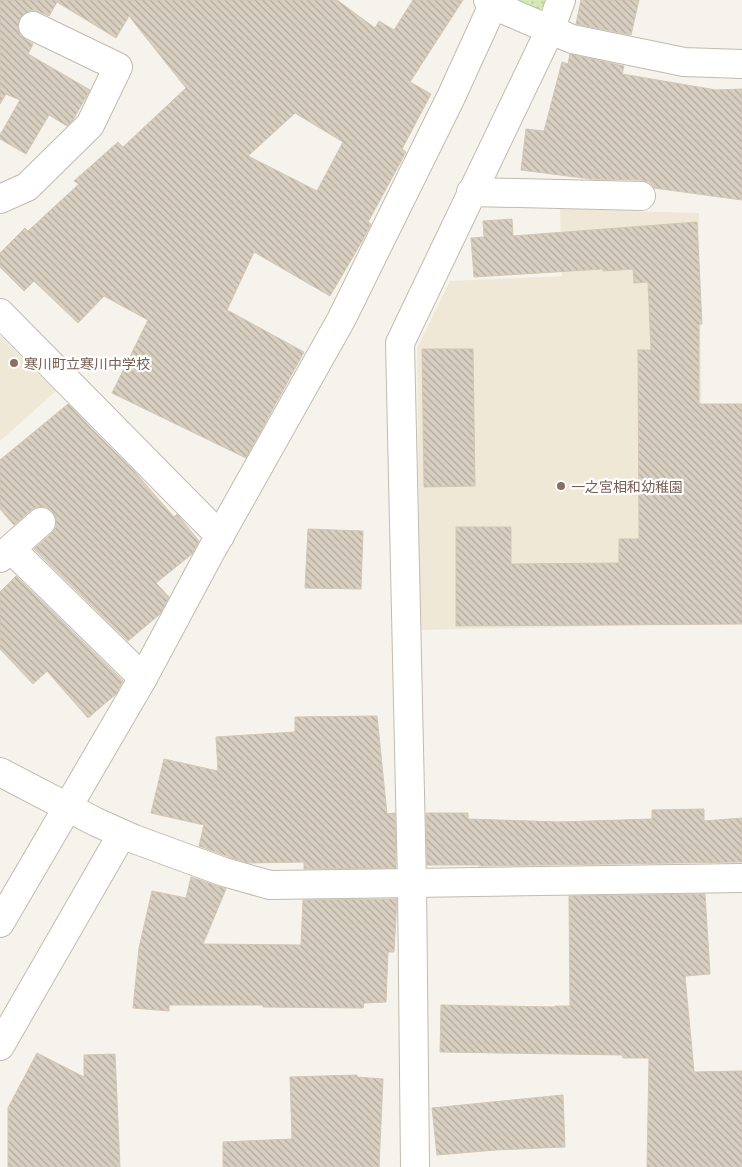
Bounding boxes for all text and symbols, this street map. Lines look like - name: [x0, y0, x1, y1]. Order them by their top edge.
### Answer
- place label: 寒川町立寒川中学校: [24, 355, 150, 372]
- marker: 寒川町立寒川中学校: [8, 357, 20, 369]
- place label: 一之宮相和幼稚園: [571, 478, 683, 495]
- marker: 一之宮相和幼稚園: [555, 480, 567, 492]

